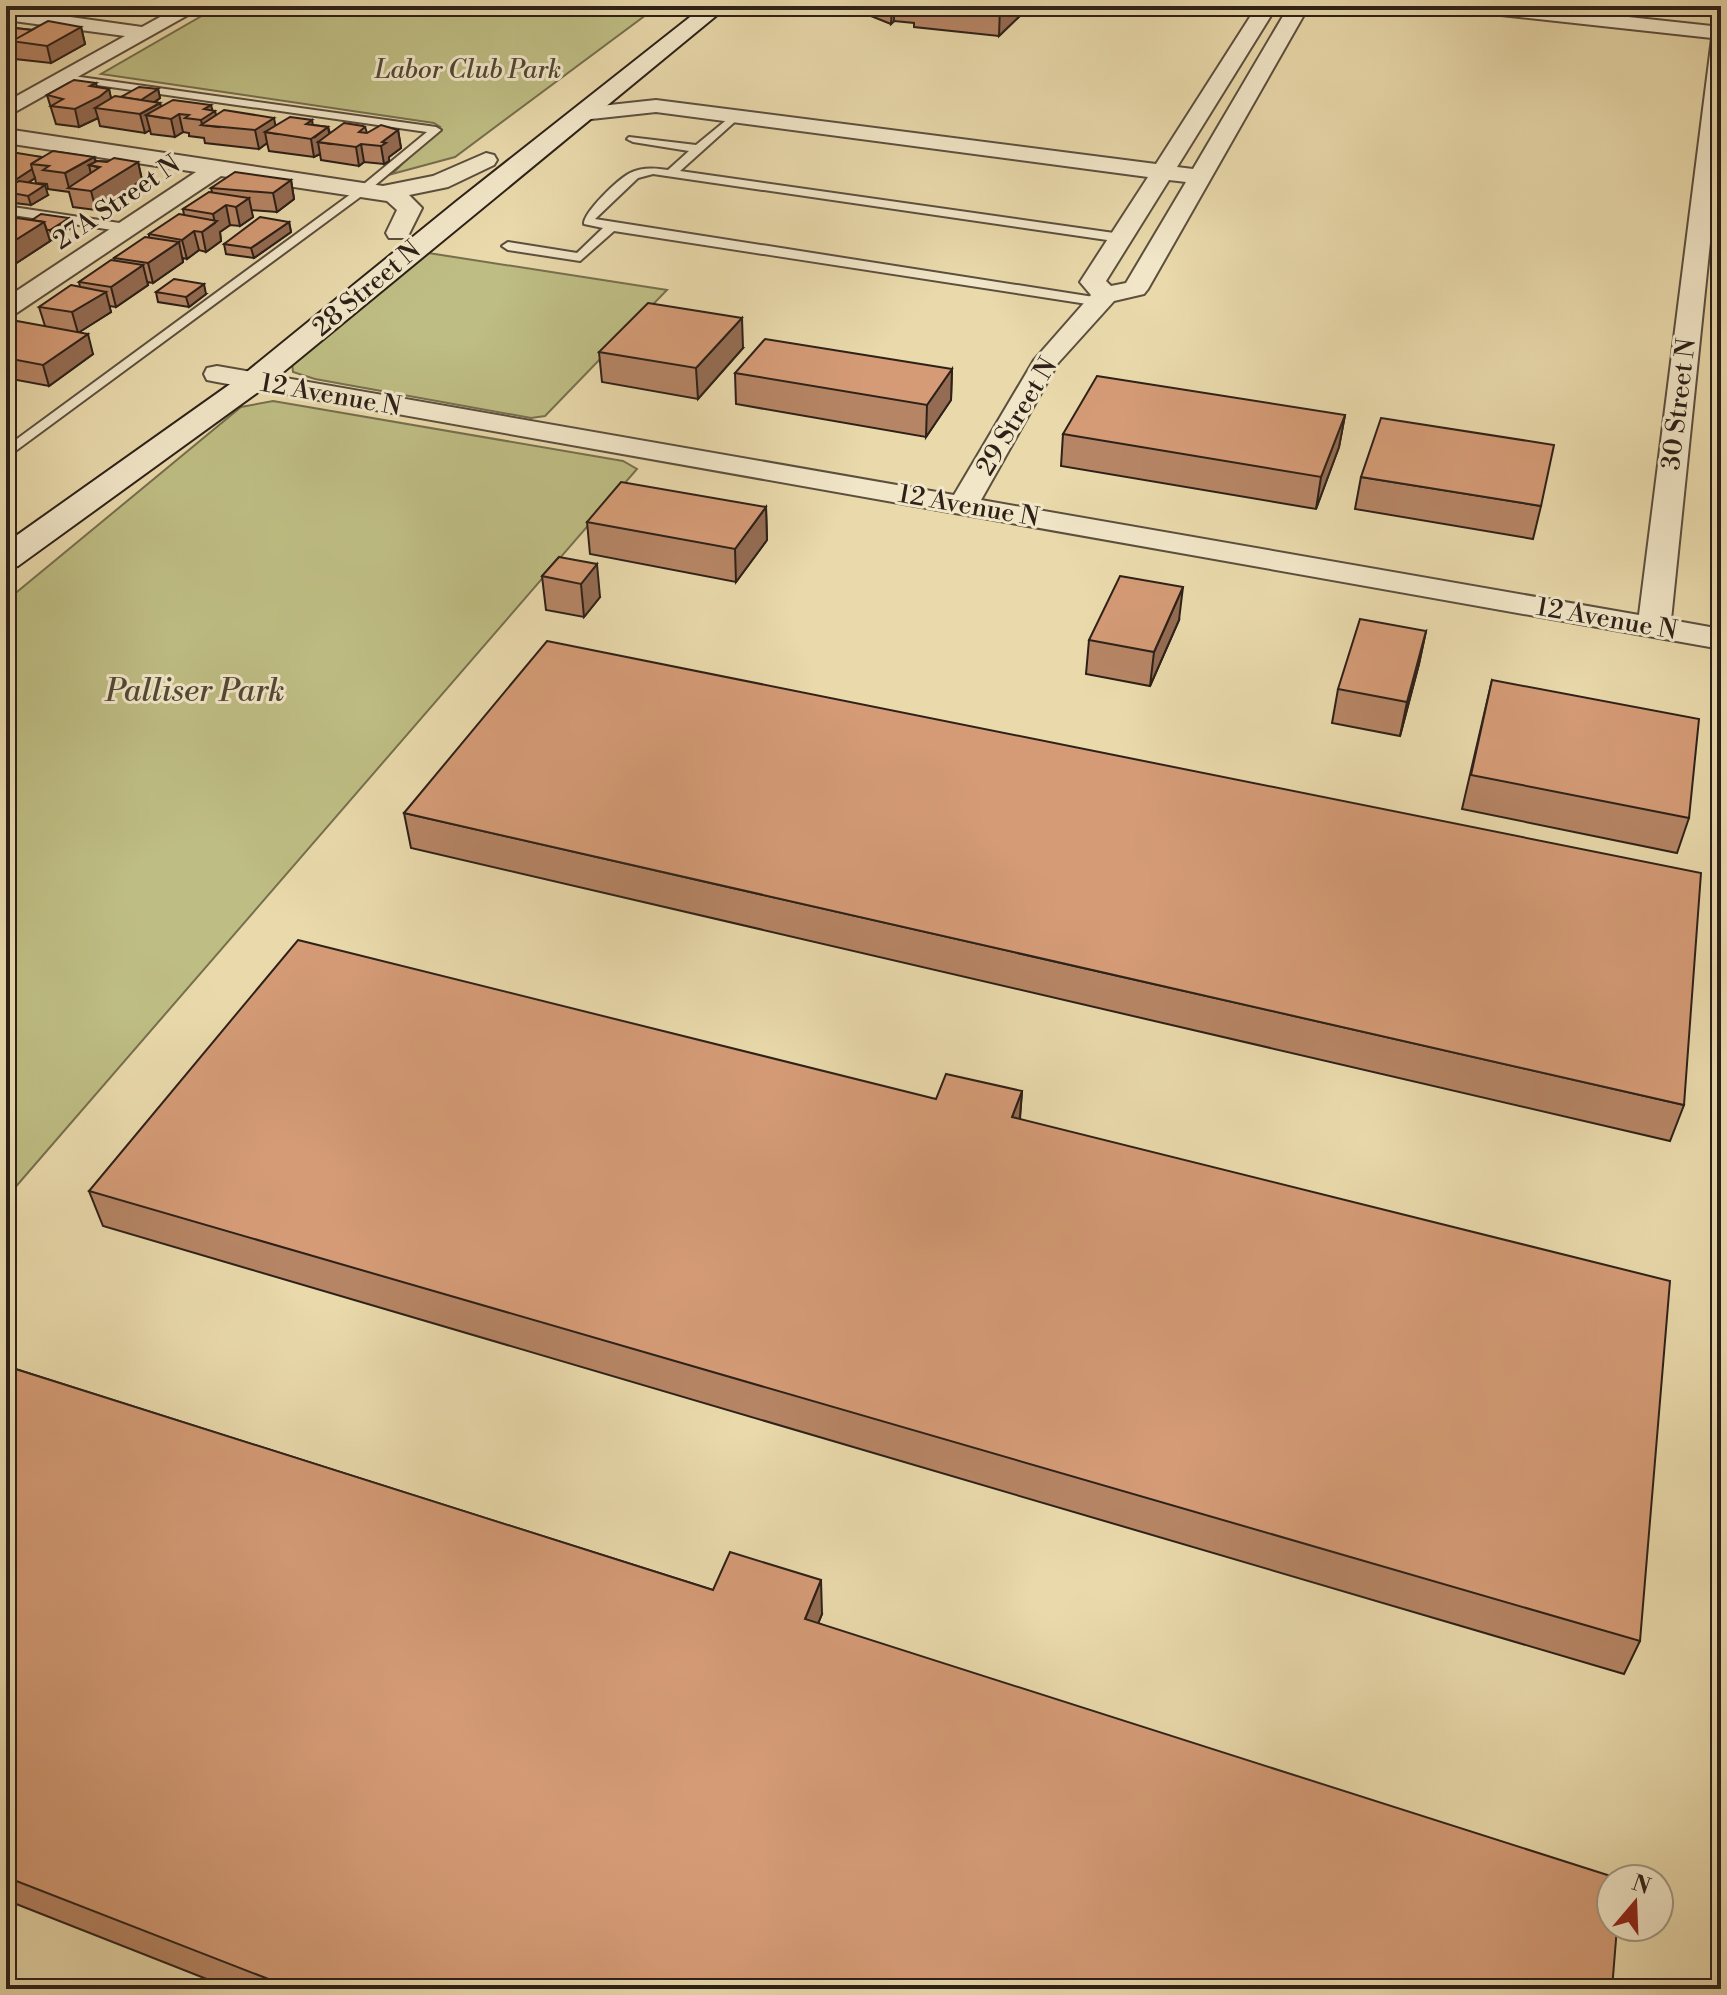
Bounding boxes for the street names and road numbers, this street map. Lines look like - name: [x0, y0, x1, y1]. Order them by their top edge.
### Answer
- street label: 27A Street N: [47, 148, 187, 257]
- street label: 28 Street N: [306, 234, 428, 343]
- street label: 30 Street N: [1655, 336, 1703, 472]
- street label: 29 Street N: [969, 351, 1065, 481]
- street label: 12 Avenue N: [258, 367, 404, 423]
- street label: 12 Avenue N: [896, 478, 1042, 534]
- street label: 12 Avenue N: [1534, 591, 1680, 647]

